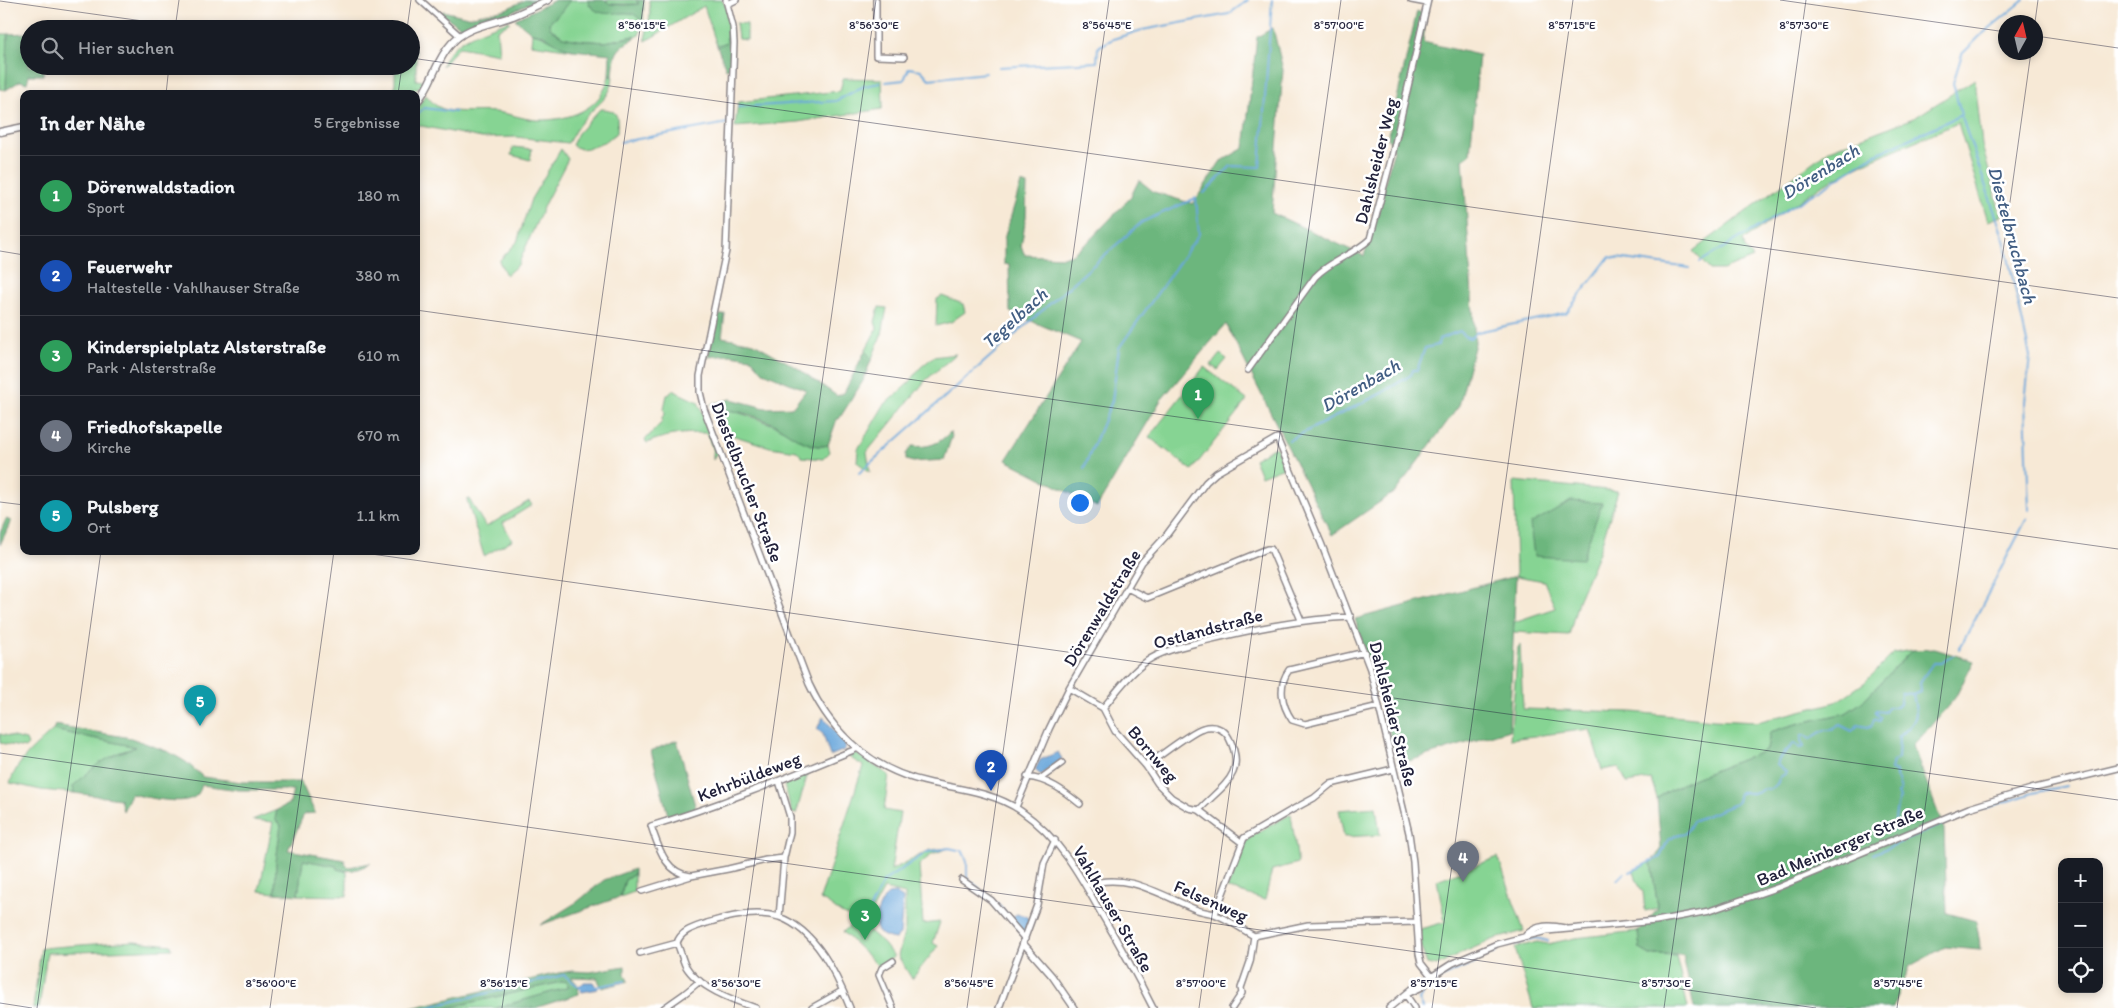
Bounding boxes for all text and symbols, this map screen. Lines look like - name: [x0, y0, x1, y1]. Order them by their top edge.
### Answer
- north arrow: [1998, 15, 2043, 60]
- text: 8°56'15"E: [618, 18, 666, 32]
- text: 8°56'30"E: [849, 18, 899, 32]
- text: 8°56'45"E: [1082, 18, 1132, 32]
- text: 8°57'00"E: [1314, 18, 1365, 32]
- text: 8°57'15"E: [1548, 18, 1596, 32]
- text: 8°57'30"E: [1779, 18, 1829, 32]
- search box: [20, 20, 420, 75]
- icon: search: [38, 34, 66, 62]
- text: Hier suchen: [78, 36, 174, 59]
- street label: Dahlsheider Weg: [1350, 95, 1403, 227]
- text: In der Nähe: [40, 110, 145, 135]
- text: 5 Ergebnisse: [314, 113, 400, 132]
- water label: Dörenbach: [1777, 138, 1863, 204]
- water label: Diestelbruchbach: [1983, 164, 2042, 307]
- text: Dörenwaldstadion: [87, 175, 235, 198]
- text: 1: [52, 186, 60, 205]
- text: 180 m: [357, 186, 400, 205]
- text: Sport: [87, 198, 125, 217]
- text: Feuerwehr: [87, 255, 172, 278]
- text: 2: [52, 266, 60, 285]
- text: 380 m: [356, 266, 400, 285]
- text: Haltestelle · Vahlhauser Straße: [87, 278, 300, 297]
- water label: Tegelbach: [977, 283, 1052, 354]
- text: Kinderspielplatz Alsterstraße: [87, 335, 326, 358]
- text: 3: [52, 346, 60, 365]
- text: 610 m: [357, 346, 400, 365]
- water label: Dörenbach: [1317, 354, 1404, 417]
- text: Park · Alsterstraße: [87, 358, 216, 377]
- pin: 1: [1182, 378, 1214, 419]
- street label: Diestelbrucher Straße: [706, 399, 788, 565]
- text: Friedhofskapelle: [87, 415, 222, 438]
- text: 4: [51, 426, 61, 445]
- text: 670 m: [357, 426, 400, 445]
- text: Kirche: [87, 438, 131, 457]
- your location: [1067, 490, 1093, 516]
- text: Pulsberg: [87, 495, 158, 518]
- text: 5: [52, 506, 60, 525]
- text: 1.1 km: [356, 506, 400, 525]
- text: Ort: [87, 518, 111, 537]
- street label: Dörenwaldstraße: [1058, 545, 1146, 671]
- street label: Ostlandstraße: [1151, 604, 1265, 654]
- street label: Dahlsheider Straße: [1364, 639, 1422, 789]
- pin: 5: [184, 685, 216, 726]
- street label: Bornweg: [1123, 721, 1184, 788]
- street label: Kehrbüldeweg: [694, 747, 805, 807]
- pin: 2: [975, 750, 1007, 791]
- street label: Bad Meinberger Straße: [1753, 801, 1927, 891]
- pin: 4: [1447, 841, 1479, 882]
- street label: Vahlhauser Straße: [1068, 842, 1158, 976]
- map controls: [2058, 858, 2103, 993]
- button: +: [2058, 858, 2103, 903]
- street label: Felsenweg: [1170, 875, 1252, 927]
- pin: 3: [849, 899, 881, 940]
- button: −: [2058, 903, 2103, 948]
- button: locate: [2058, 948, 2103, 993]
- text: 8°56'00"E: [246, 976, 297, 990]
- text: 8°56'15"E: [480, 976, 528, 990]
- text: 8°56'30"E: [711, 976, 761, 990]
- text: 8°56'45"E: [944, 976, 994, 990]
- text: 8°57'00"E: [1176, 976, 1227, 990]
- text: 8°57'15"E: [1410, 976, 1458, 990]
- text: 8°57'30"E: [1641, 976, 1691, 990]
- text: 8°57'45"E: [1873, 976, 1923, 990]

